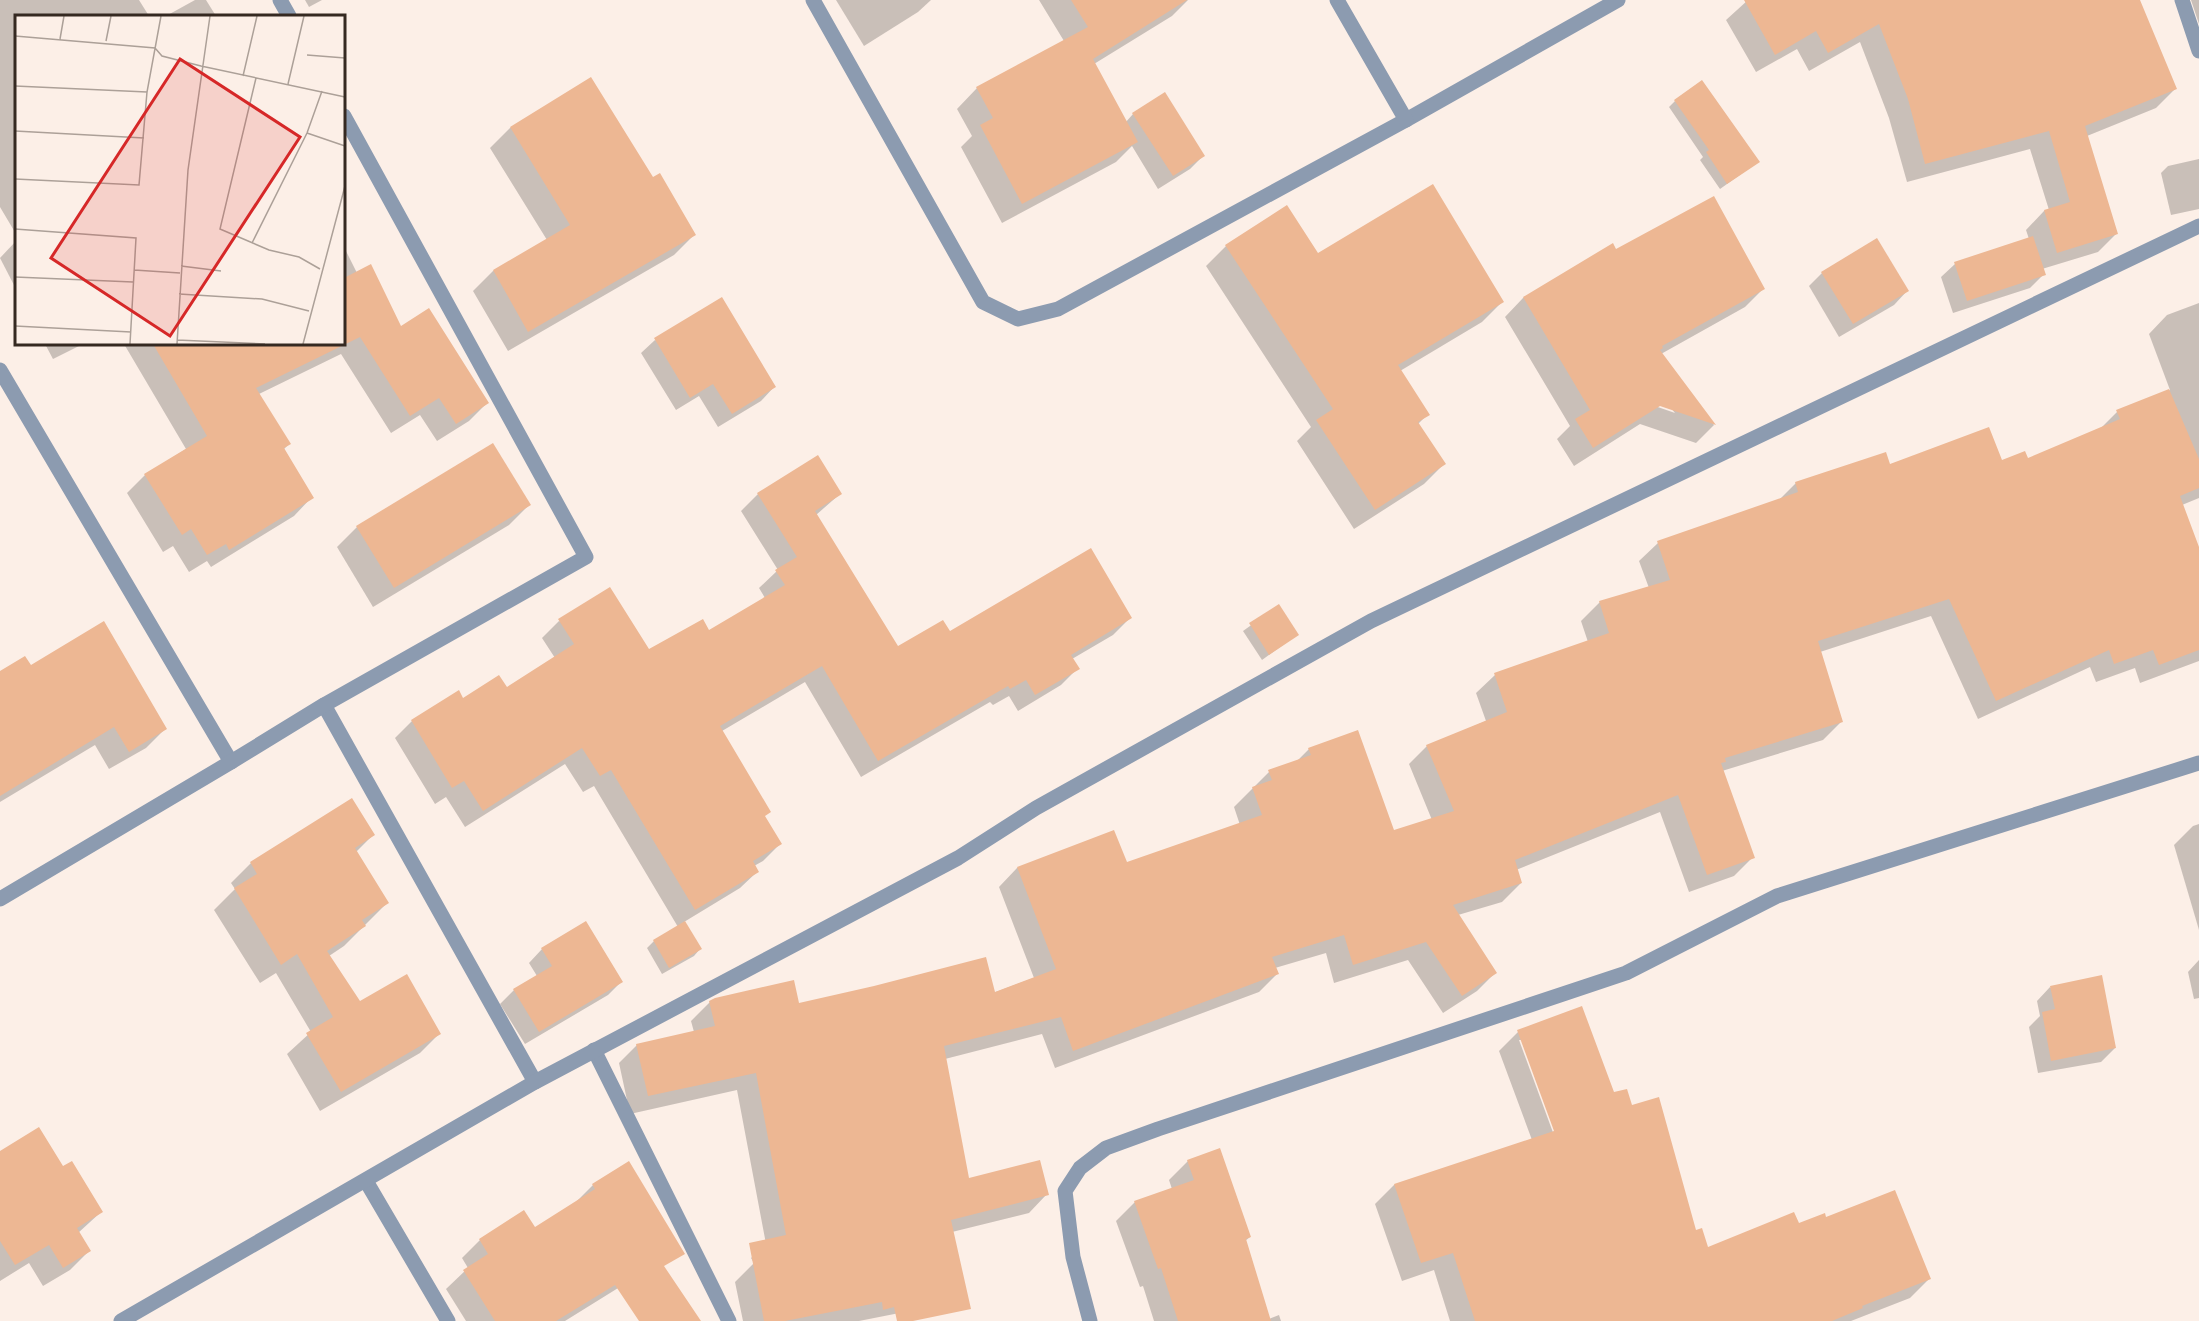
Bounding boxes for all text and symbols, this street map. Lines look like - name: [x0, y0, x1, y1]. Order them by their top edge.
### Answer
- inset map: [15, 15, 345, 345]

